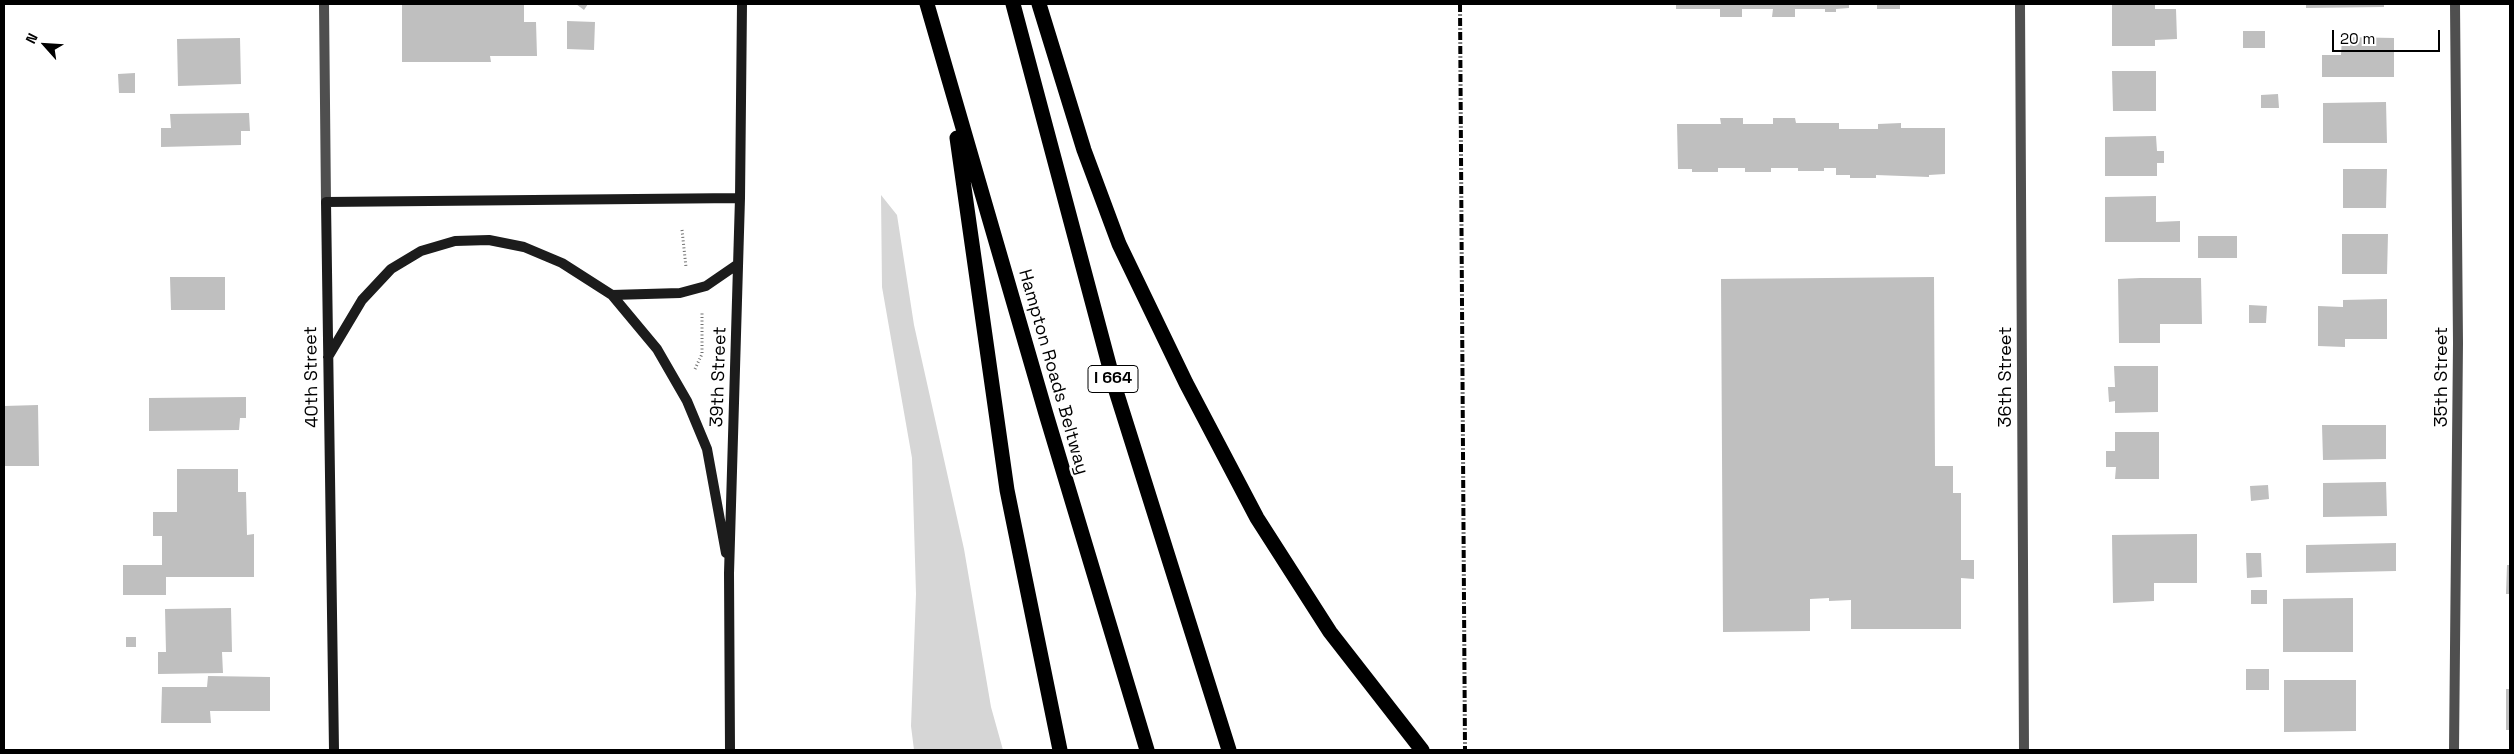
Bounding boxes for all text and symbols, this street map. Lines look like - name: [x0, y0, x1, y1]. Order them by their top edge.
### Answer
- north arrow: [20, 20, 70, 70]
- scale bar: [2334, 20, 2442, 52]
- text: 20 m: [2340, 29, 2375, 48]
- text: N: [21, 30, 42, 47]
- street label: Hampton Roads Beltway: [1013, 267, 1093, 477]
- street label: 40th Street: [300, 326, 324, 428]
- street label: 39th Street: [706, 326, 732, 428]
- street label: 36th Street: [1995, 327, 2017, 427]
- street label: 35th Street: [2431, 327, 2453, 427]
- road number: I 664: [1088, 366, 1138, 392]

